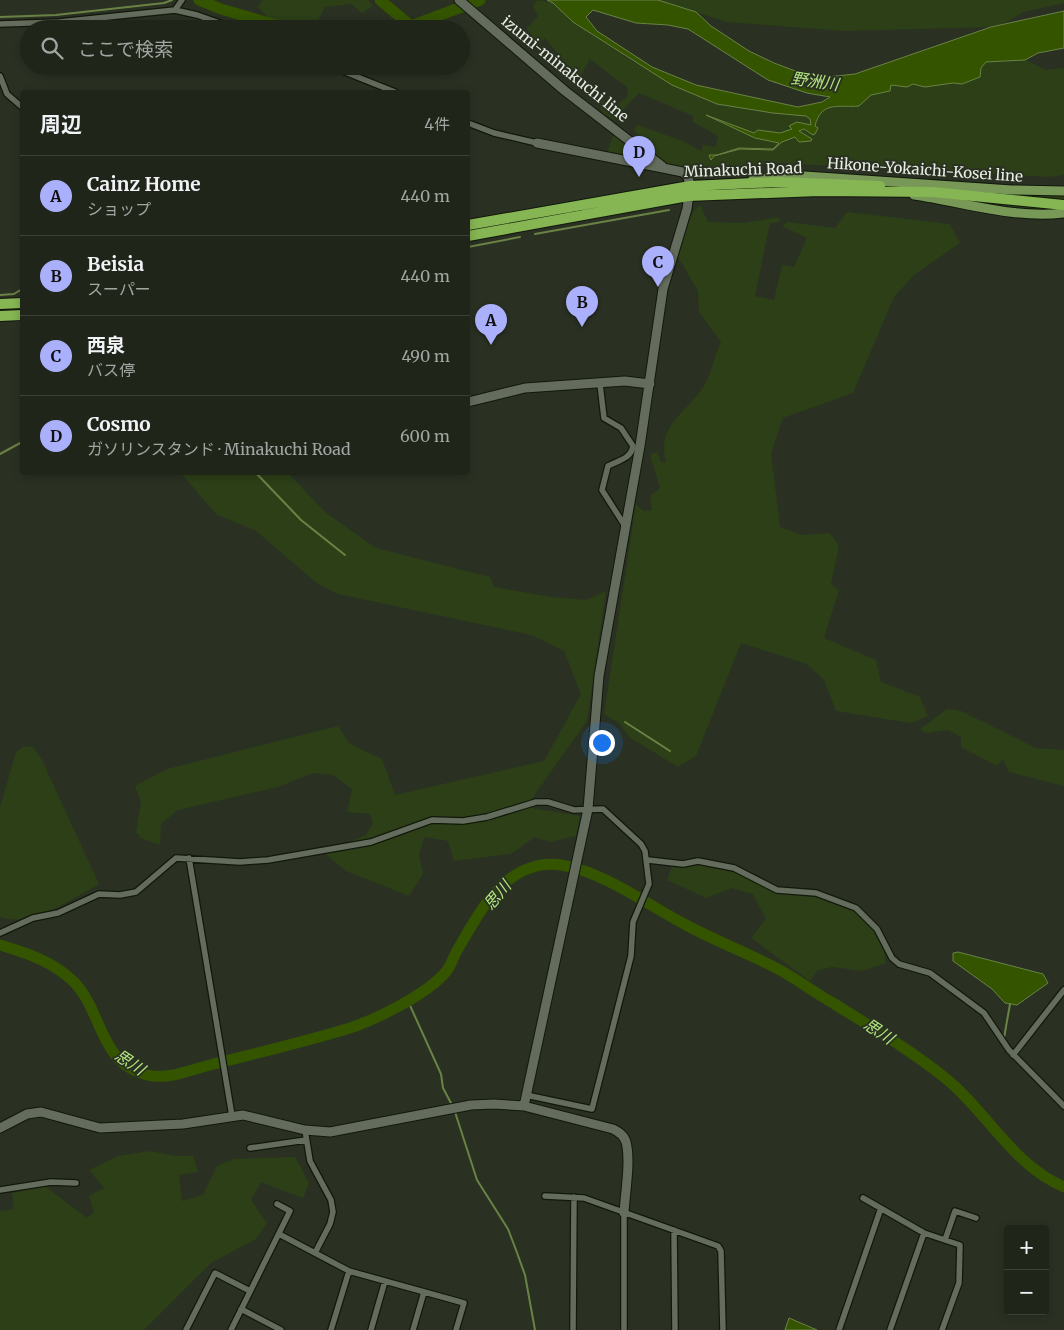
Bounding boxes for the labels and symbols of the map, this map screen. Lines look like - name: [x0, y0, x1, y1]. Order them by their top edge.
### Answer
- street label: izumi-minakuchi line: [498, 11, 633, 126]
- water label: 野洲川: [790, 68, 842, 95]
- pin: D: [623, 136, 655, 177]
- street label: Hikone-Yokaichi-Kosei line: [826, 153, 1024, 186]
- street label: Minakuchi Road: [683, 158, 803, 181]
- pin: C: [642, 246, 674, 287]
- pin: B: [566, 286, 598, 327]
- pin: A: [475, 304, 507, 345]
- your location: [589, 730, 615, 756]
- water label: 思川: [479, 875, 516, 914]
- water label: 思川: [860, 1014, 900, 1049]
- water label: 思川: [111, 1045, 151, 1080]

